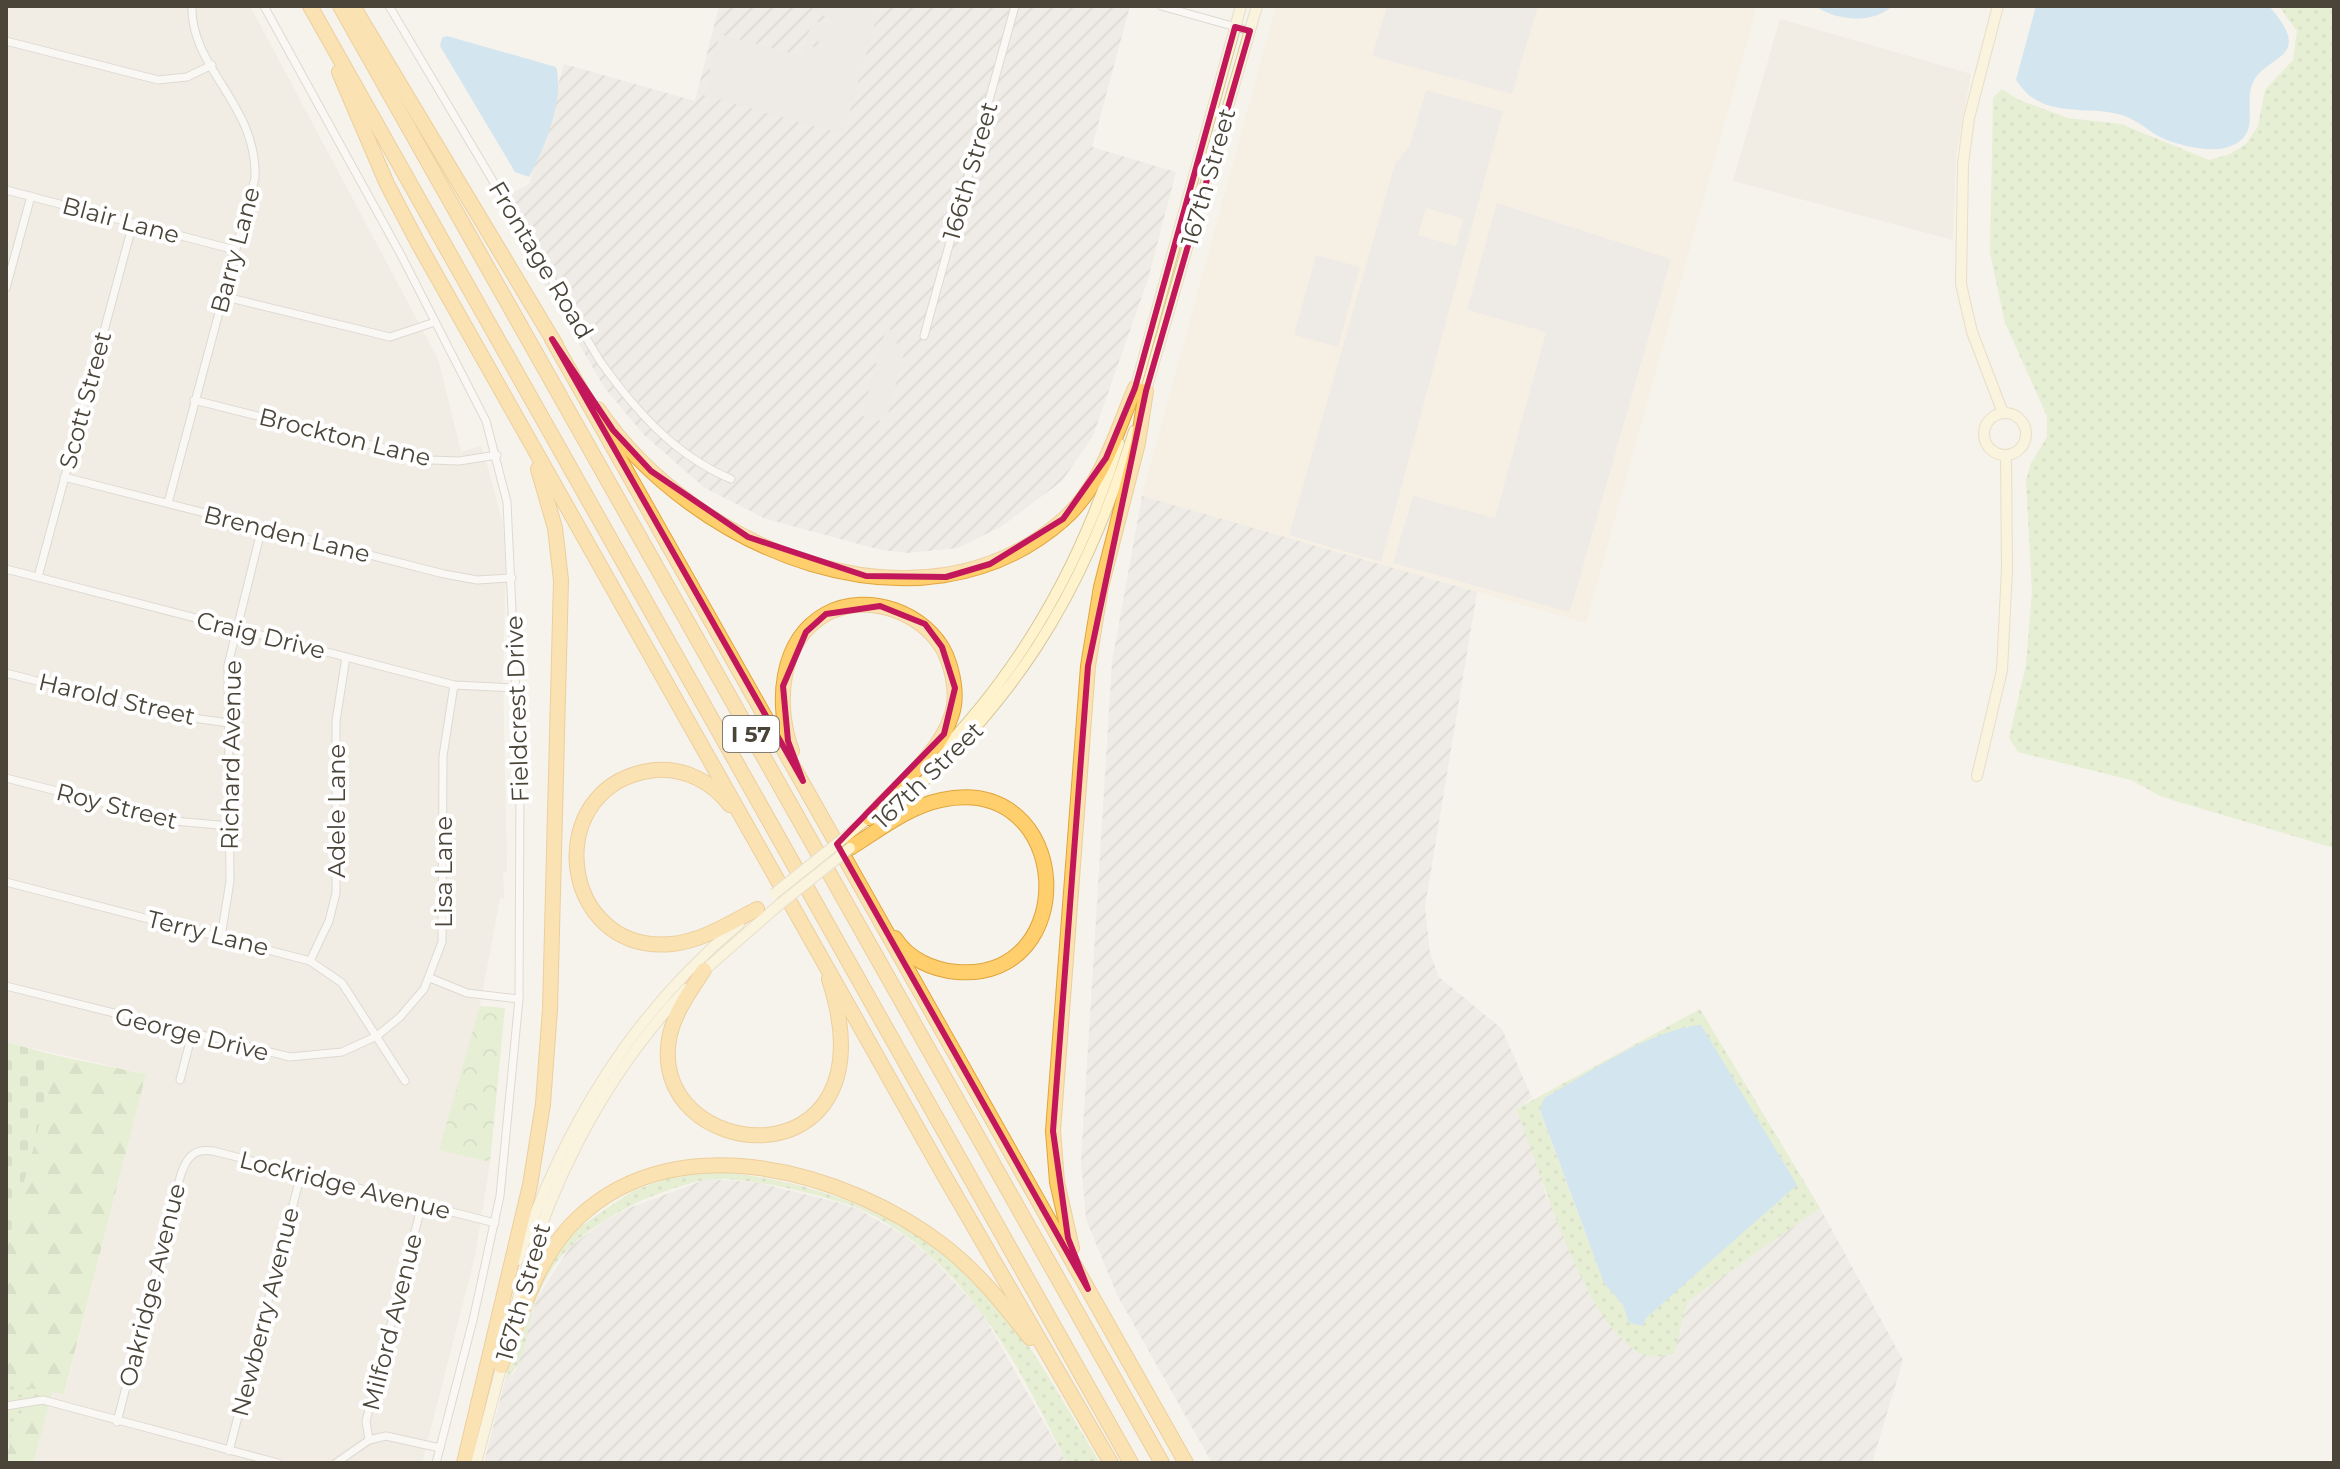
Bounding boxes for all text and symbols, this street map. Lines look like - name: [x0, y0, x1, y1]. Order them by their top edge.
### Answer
- street label: 166th Street: [936, 98, 1004, 244]
- street label: 167th Street: [1175, 105, 1242, 249]
- street label: Frontage Road: [482, 176, 600, 344]
- street label: Barry Lane: [204, 184, 266, 316]
- street label: Blair Lane: [59, 190, 183, 250]
- street label: Scott Street: [53, 328, 117, 472]
- street label: Brockton Lane: [256, 402, 434, 472]
- street label: Brenden Lane: [201, 499, 373, 569]
- street label: Craig Drive: [194, 605, 328, 665]
- street label: Fieldcrest Drive: [499, 615, 535, 803]
- street label: Richard Avenue: [215, 660, 247, 850]
- street label: Harold Street: [36, 667, 198, 731]
- street label: 167th Street: [867, 715, 989, 835]
- road number: I 57: [723, 716, 779, 752]
- street label: Adele Lane: [322, 744, 351, 878]
- street label: Roy Street: [53, 777, 181, 835]
- street label: Lisa Lane: [429, 816, 458, 928]
- street label: Terry Lane: [144, 904, 272, 962]
- street label: George Drive: [112, 1001, 272, 1067]
- street label: Lockridge Avenue: [236, 1145, 454, 1225]
- street label: Oakridge Avenue: [113, 1180, 191, 1390]
- street label: Newberry Avenue: [225, 1204, 305, 1420]
- street label: 167th Street: [490, 1220, 557, 1364]
- street label: Milford Avenue: [356, 1231, 428, 1413]

